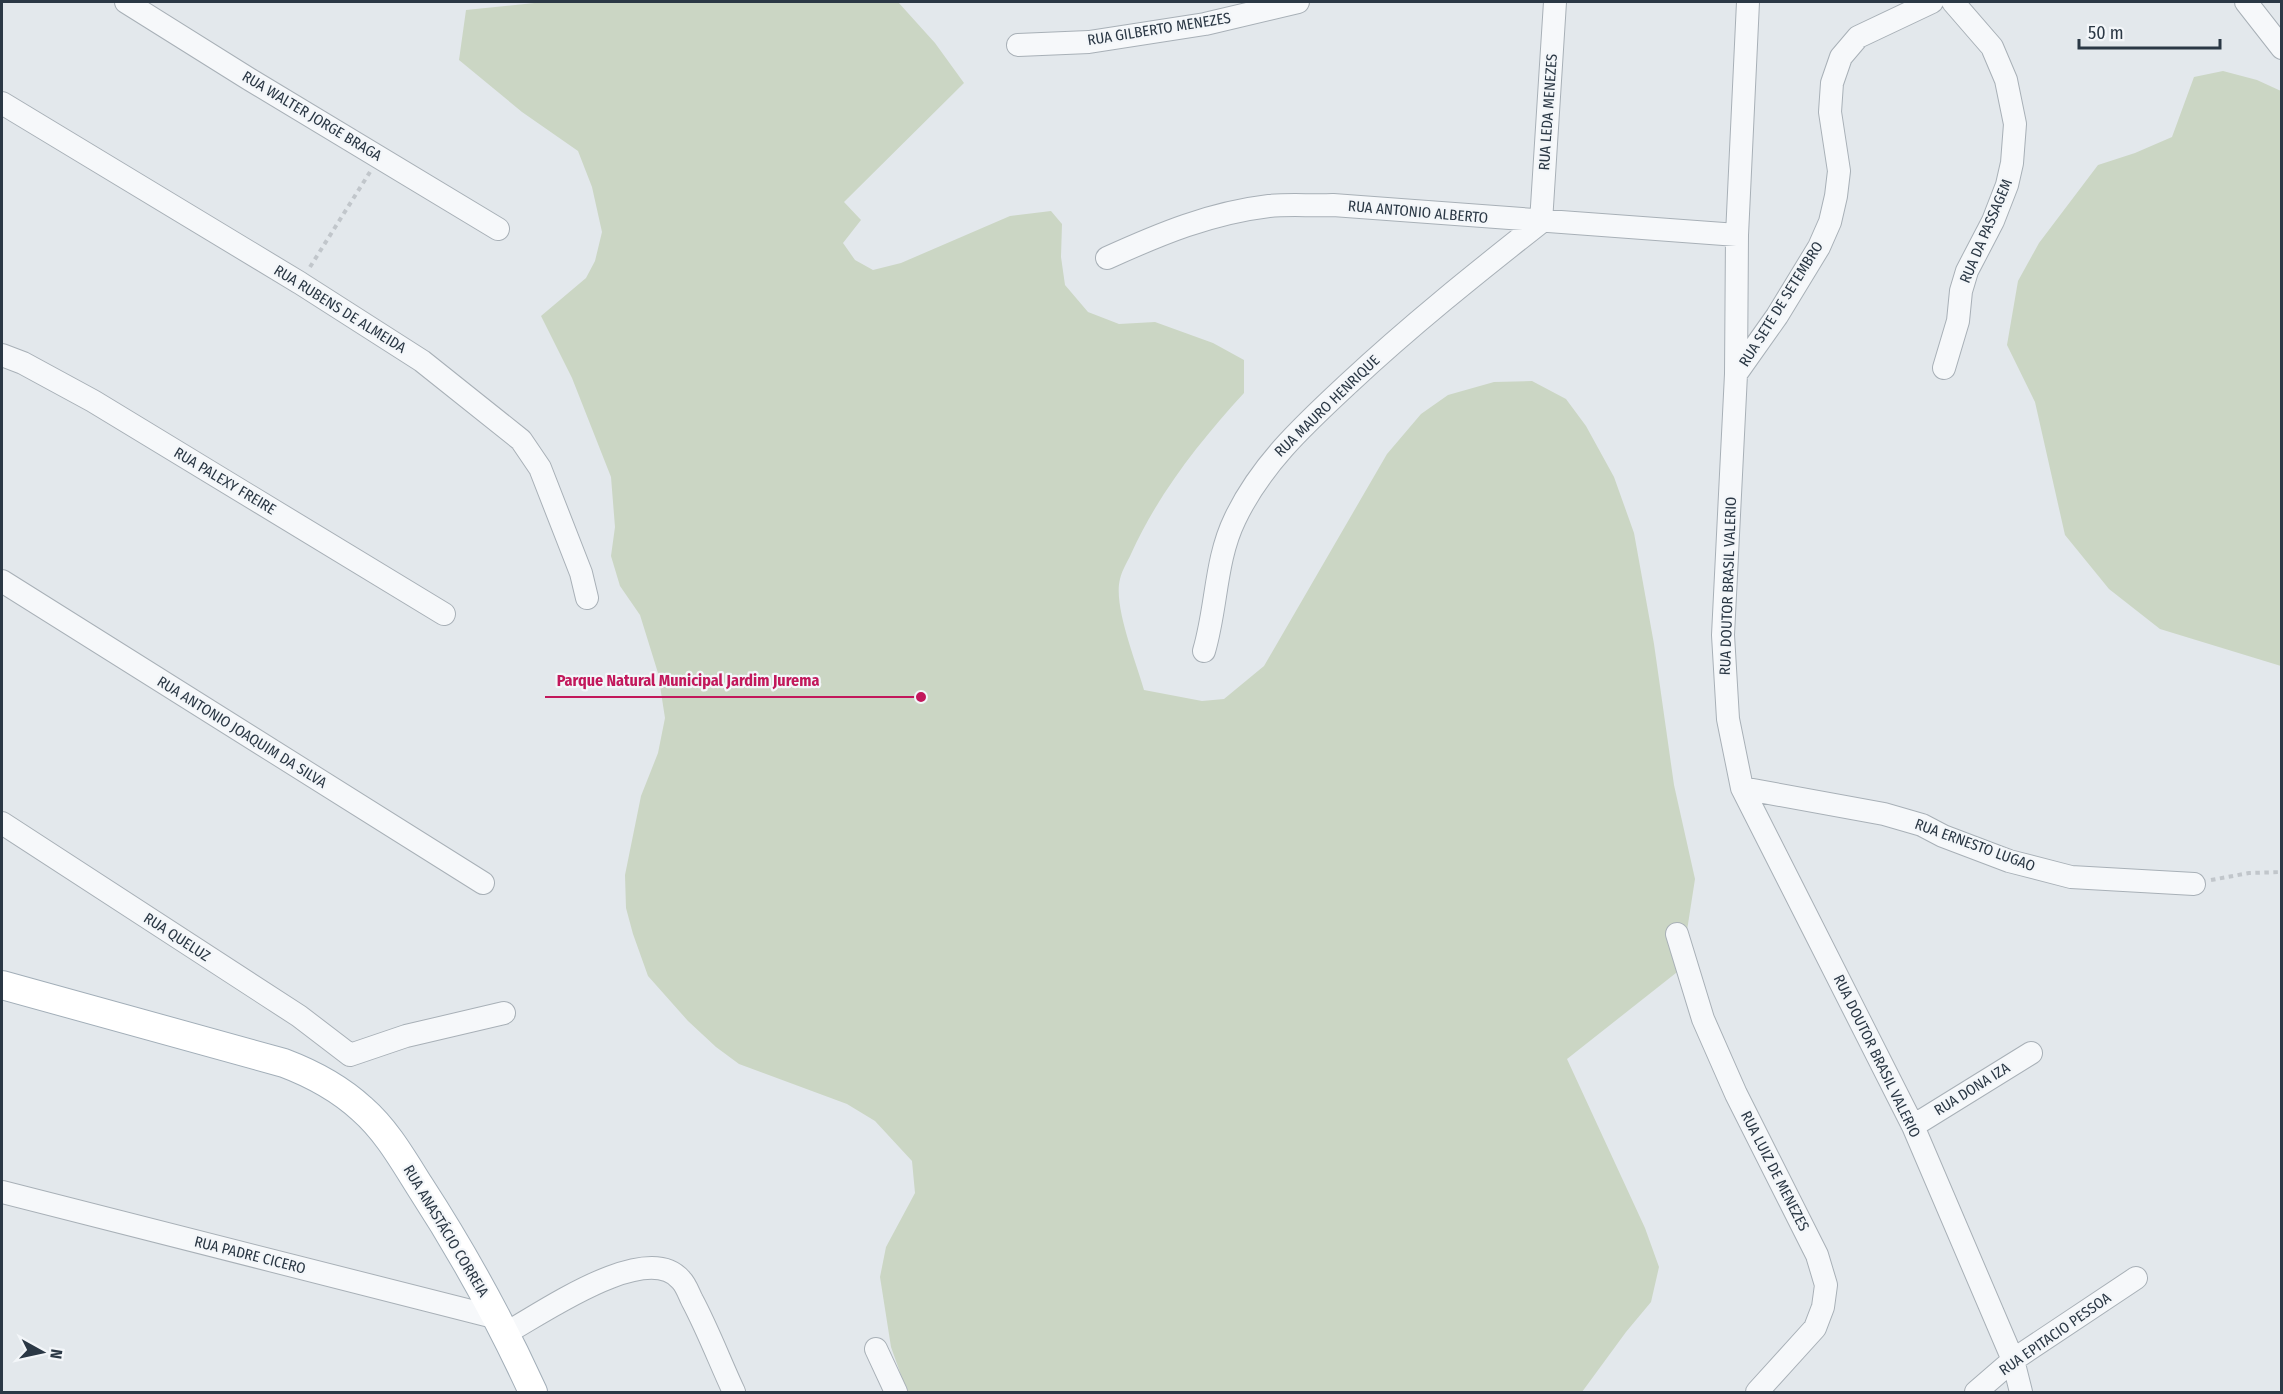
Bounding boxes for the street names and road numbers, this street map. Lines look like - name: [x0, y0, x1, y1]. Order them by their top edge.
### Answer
- street label: RUA GILBERTO MENEZES: [1086, 9, 1232, 49]
- street label: RUA LEDA MENEZES: [1535, 53, 1561, 171]
- street label: RUA WALTER JORGE BRAGA: [239, 67, 385, 165]
- street label: RUA DA PASSAGEM: [1956, 176, 2016, 286]
- street label: RUA ANTONIO ALBERTO: [1347, 197, 1489, 227]
- street label: RUA SETE DE SETEMBRO: [1735, 238, 1827, 370]
- street label: RUA RUBENS DE ALMEIDA: [271, 261, 409, 357]
- street label: RUA MAURO HENRIQUE: [1271, 351, 1383, 461]
- street label: RUA PALEXY FREIRE: [171, 443, 279, 519]
- street label: RUA DOUTOR BRASIL VALERIO: [1716, 496, 1740, 676]
- street label: RUA ANTONIO JOAQUIM DA SILVA: [154, 672, 330, 792]
- street label: RUA ERNESTO LUGAO: [1912, 815, 2038, 875]
- street label: RUA QUELUZ: [140, 909, 214, 965]
- street label: RUA DOUTOR BRASIL VALERIO: [1830, 972, 1924, 1140]
- street label: RUA DONA IZA: [1931, 1059, 2013, 1119]
- street label: RUA LUIZ DE MENEZES: [1737, 1108, 1813, 1234]
- street label: RUA ANASTÁCIO CORREIA: [400, 1162, 493, 1300]
- street label: RUA PADRE CICERO: [192, 1232, 308, 1278]
- street label: RUA EPITACIO PESSOA: [1996, 1289, 2114, 1379]

